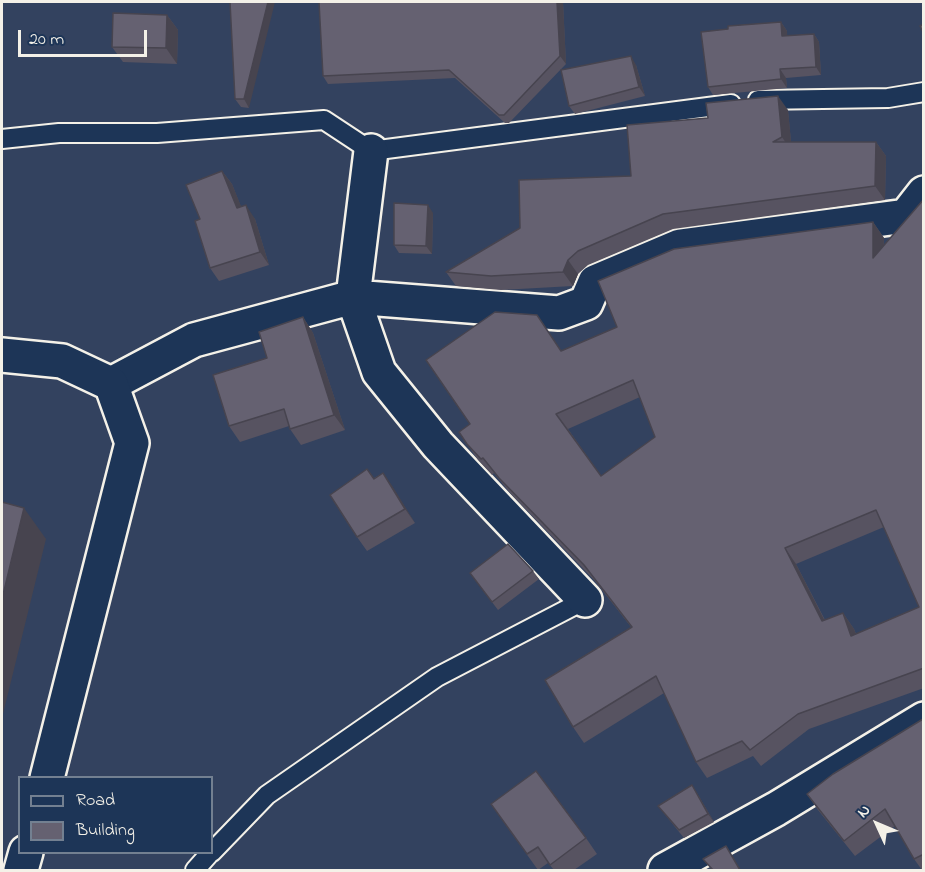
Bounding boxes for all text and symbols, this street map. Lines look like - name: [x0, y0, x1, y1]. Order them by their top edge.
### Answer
- scale bar: [21, 18, 150, 56]
- text: 20 m: [29, 27, 64, 53]
- legend: [18, 776, 213, 854]
- text: Road: [76, 788, 115, 814]
- north arrow: [847, 794, 907, 854]
- text: N: [852, 799, 876, 824]
- text: Building: [76, 818, 135, 844]

